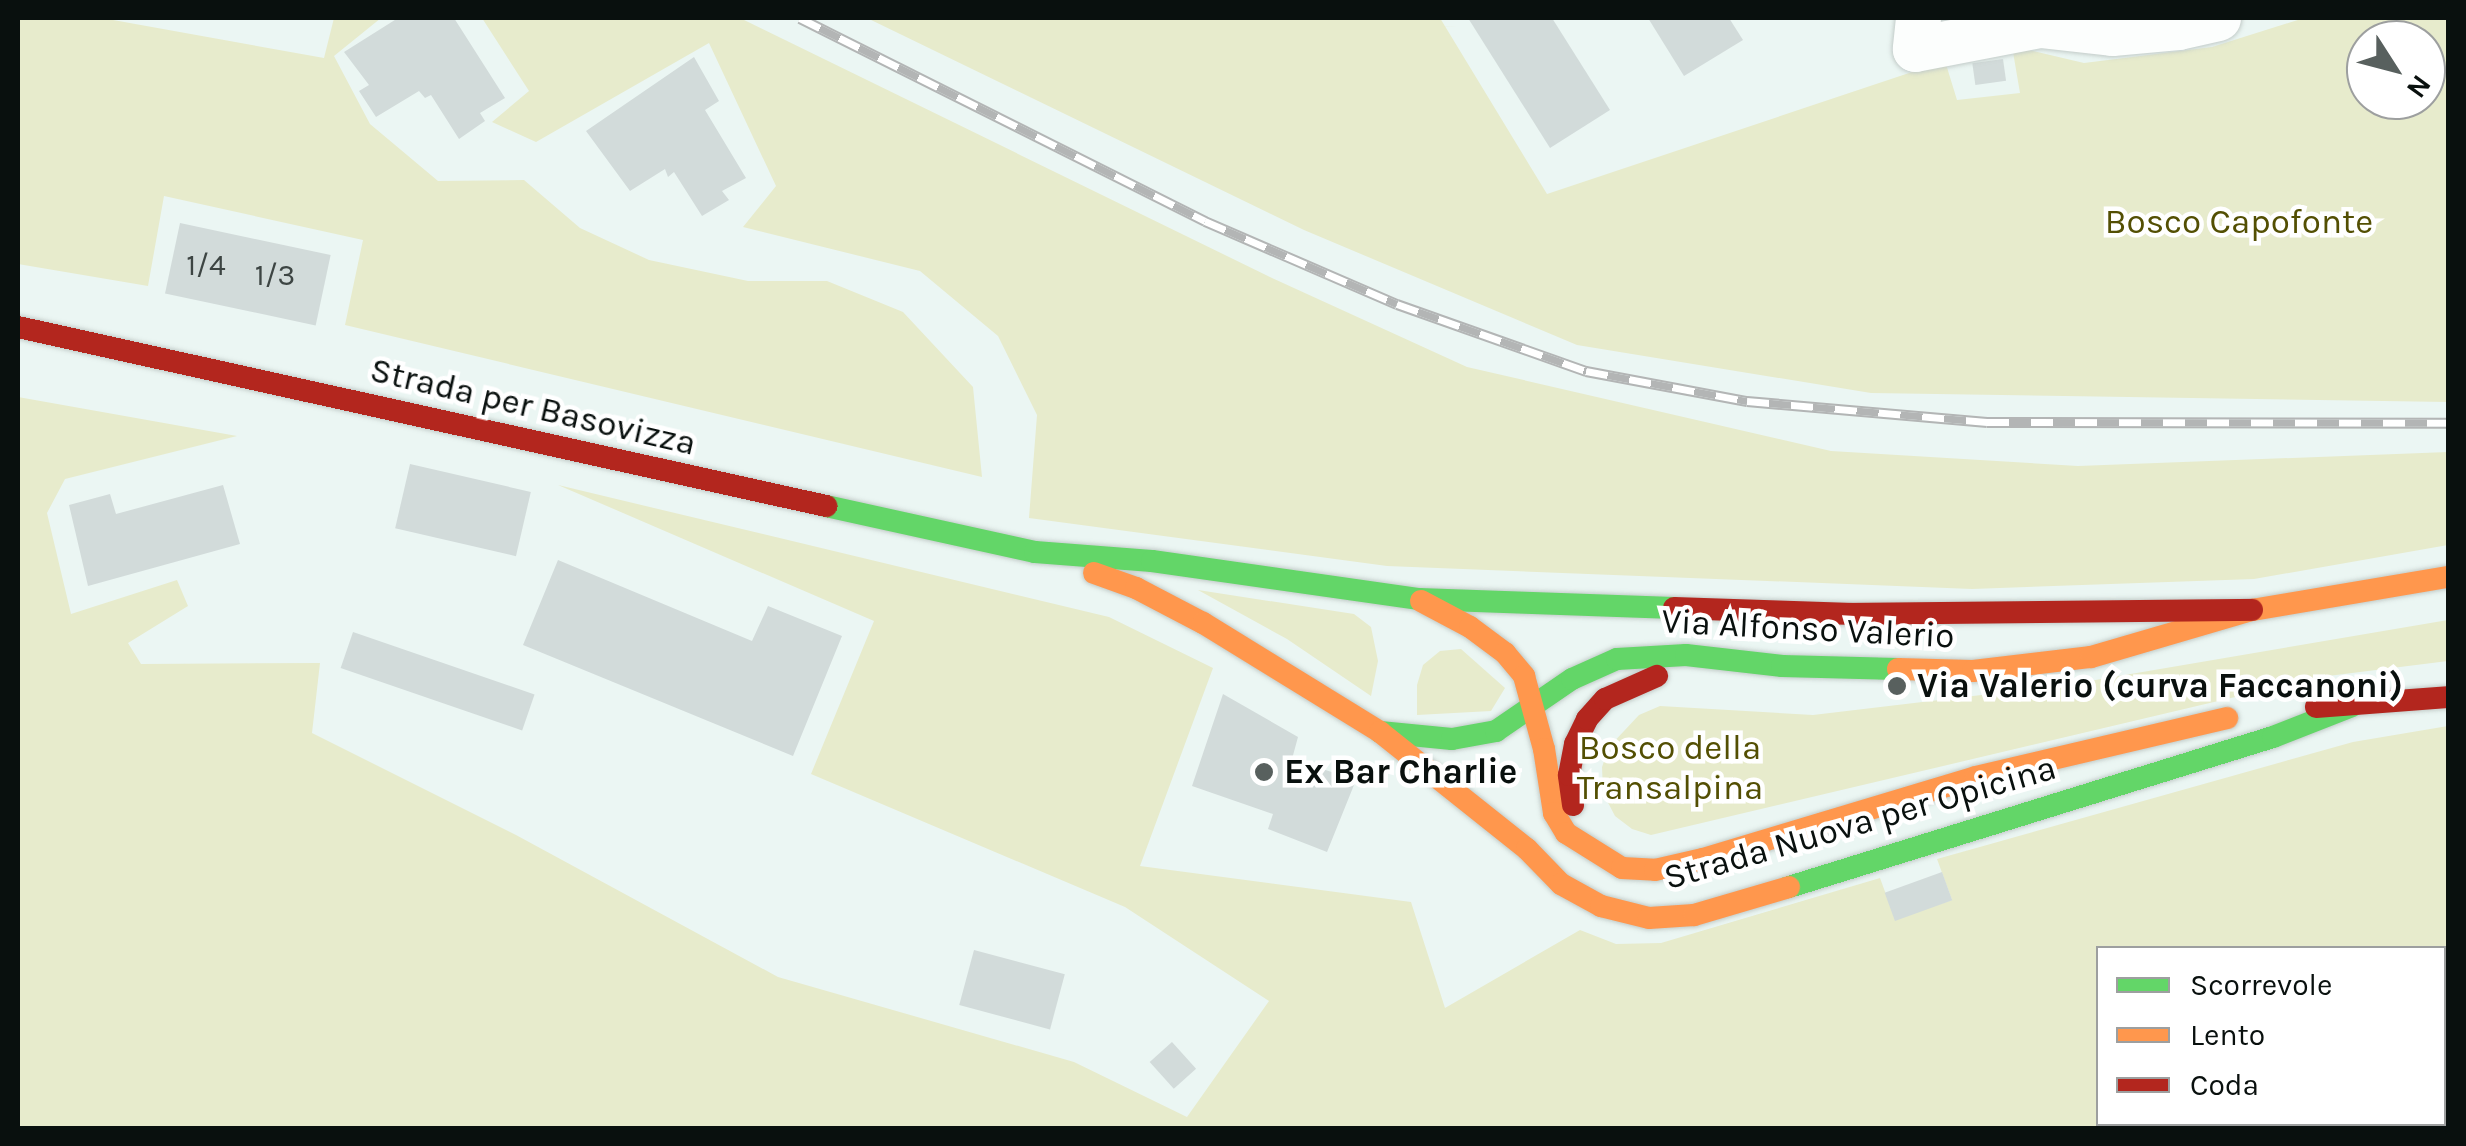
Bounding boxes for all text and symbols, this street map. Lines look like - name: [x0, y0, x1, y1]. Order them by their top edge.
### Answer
- north arrow: [2346, 20, 2446, 120]
- text: N: [2400, 69, 2438, 105]
- park label: Bosco Capofonte: [2105, 201, 2373, 243]
- house number: 1/4: [186, 247, 226, 283]
- house number: 1/3: [255, 257, 295, 293]
- street label: Strada per Basovizza: [366, 349, 700, 465]
- street label: Via Alfonso Valerio: [1660, 600, 1956, 658]
- place label: Via Valerio (curva Faccanoni): [1917, 665, 2403, 707]
- marker: Via Valerio (curva Faccanoni): [1886, 675, 1908, 697]
- park label: Bosco della Transalpina: [1577, 727, 1763, 809]
- street label: Strada Nuova per Opicina: [1659, 747, 2061, 899]
- place label: Ex Bar Charlie: [1284, 751, 1517, 793]
- marker: Ex Bar Charlie: [1253, 761, 1275, 783]
- legend: [2096, 946, 2446, 1126]
- text: Scorrevole: [2190, 967, 2332, 1003]
- text: Lento: [2190, 1017, 2265, 1053]
- text: Coda: [2190, 1067, 2259, 1103]

